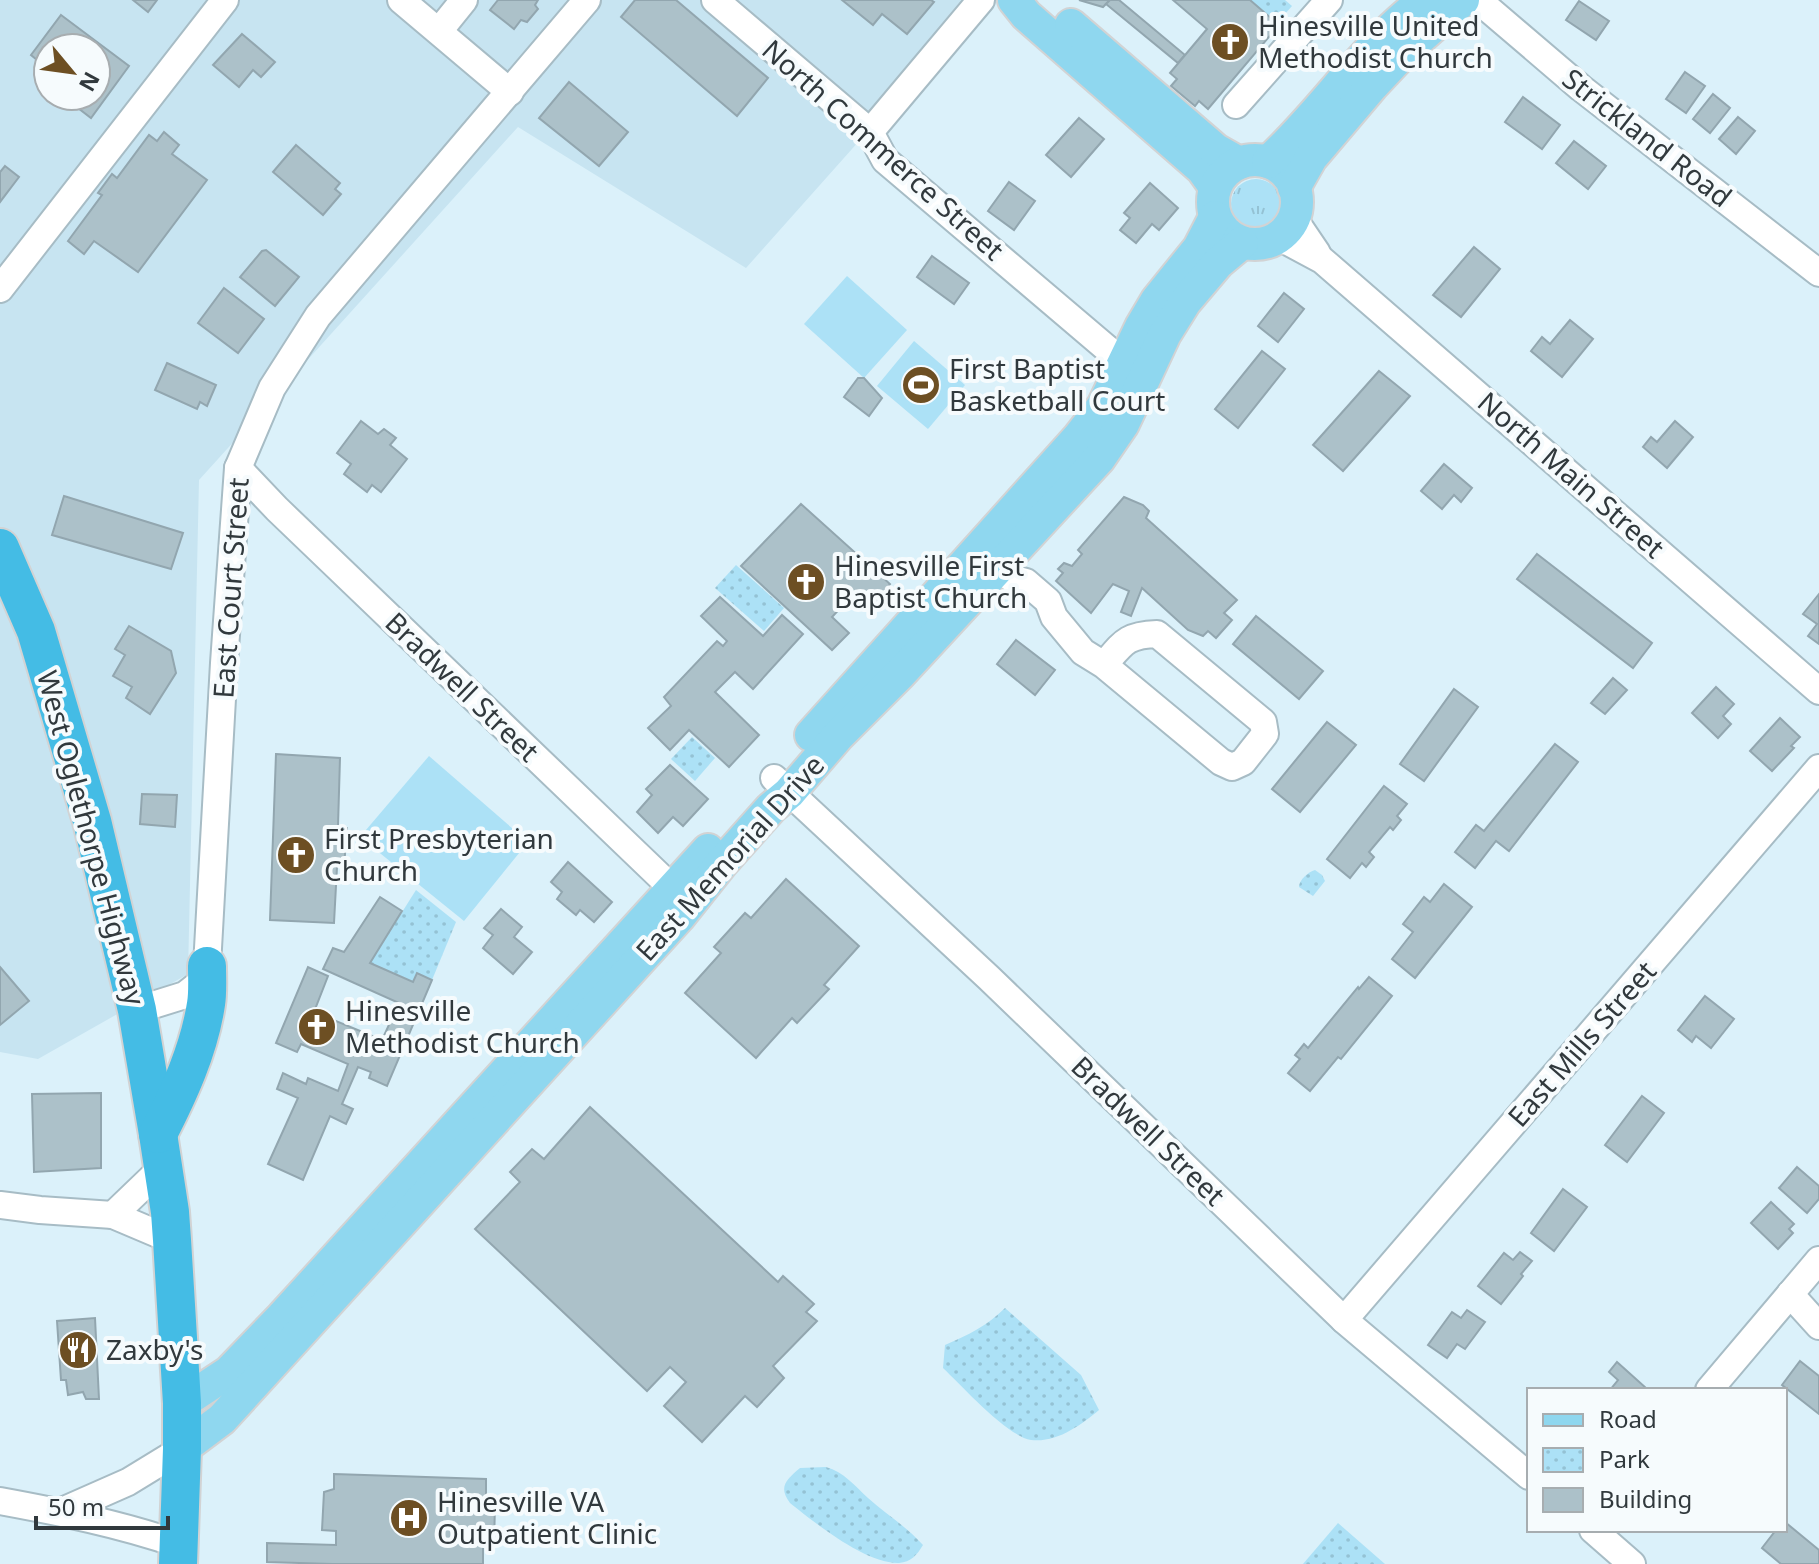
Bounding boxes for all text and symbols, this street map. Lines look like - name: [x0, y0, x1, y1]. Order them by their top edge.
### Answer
- place label: Hinesville United Methodist Church: [1258, 6, 1493, 76]
- church icon: Hinesville United Methodist Church: [1209, 21, 1251, 63]
- street label: North Commerce Street: [755, 30, 1013, 268]
- north arrow: [32, 32, 112, 112]
- street label: Strickland Road: [1555, 59, 1740, 215]
- text: N: [73, 67, 108, 97]
- place label: First Baptist Basketball Court: [949, 349, 1165, 419]
- sports icon: First Baptist Basketball Court: [900, 364, 942, 406]
- street label: North Main Street: [1470, 383, 1673, 566]
- street label: East Court Street: [203, 476, 257, 700]
- place label: Hinesville First Baptist Church: [834, 546, 1027, 616]
- church icon: Hinesville First Baptist Church: [785, 561, 827, 603]
- street label: Bradwell Street: [378, 603, 548, 769]
- street label: West Oglethorpe Highway: [29, 666, 155, 1010]
- street label: East Memorial Drive: [627, 746, 832, 968]
- place label: First Presbyterian Church: [324, 819, 554, 889]
- church icon: First Presbyterian Church: [275, 834, 317, 876]
- street label: East Mills Street: [1499, 952, 1664, 1134]
- place label: Hinesville Methodist Church: [345, 991, 580, 1061]
- church icon: Hinesville Methodist Church: [296, 1006, 338, 1048]
- street label: Bradwell Street: [1064, 1047, 1234, 1213]
- restaurant icon: Zaxby's: [57, 1329, 99, 1371]
- place label: Zaxby's: [106, 1330, 203, 1368]
- legend: [1527, 1388, 1787, 1532]
- text: Road: [1599, 1402, 1657, 1435]
- text: Park: [1599, 1442, 1650, 1475]
- scale bar: [36, 1480, 168, 1530]
- place label: Hinesville VA Outpatient Clinic: [437, 1482, 657, 1552]
- text: Building: [1599, 1482, 1692, 1515]
- text: 50 m: [48, 1490, 104, 1523]
- hospital icon: Hinesville VA Outpatient Clinic: [388, 1497, 430, 1539]

